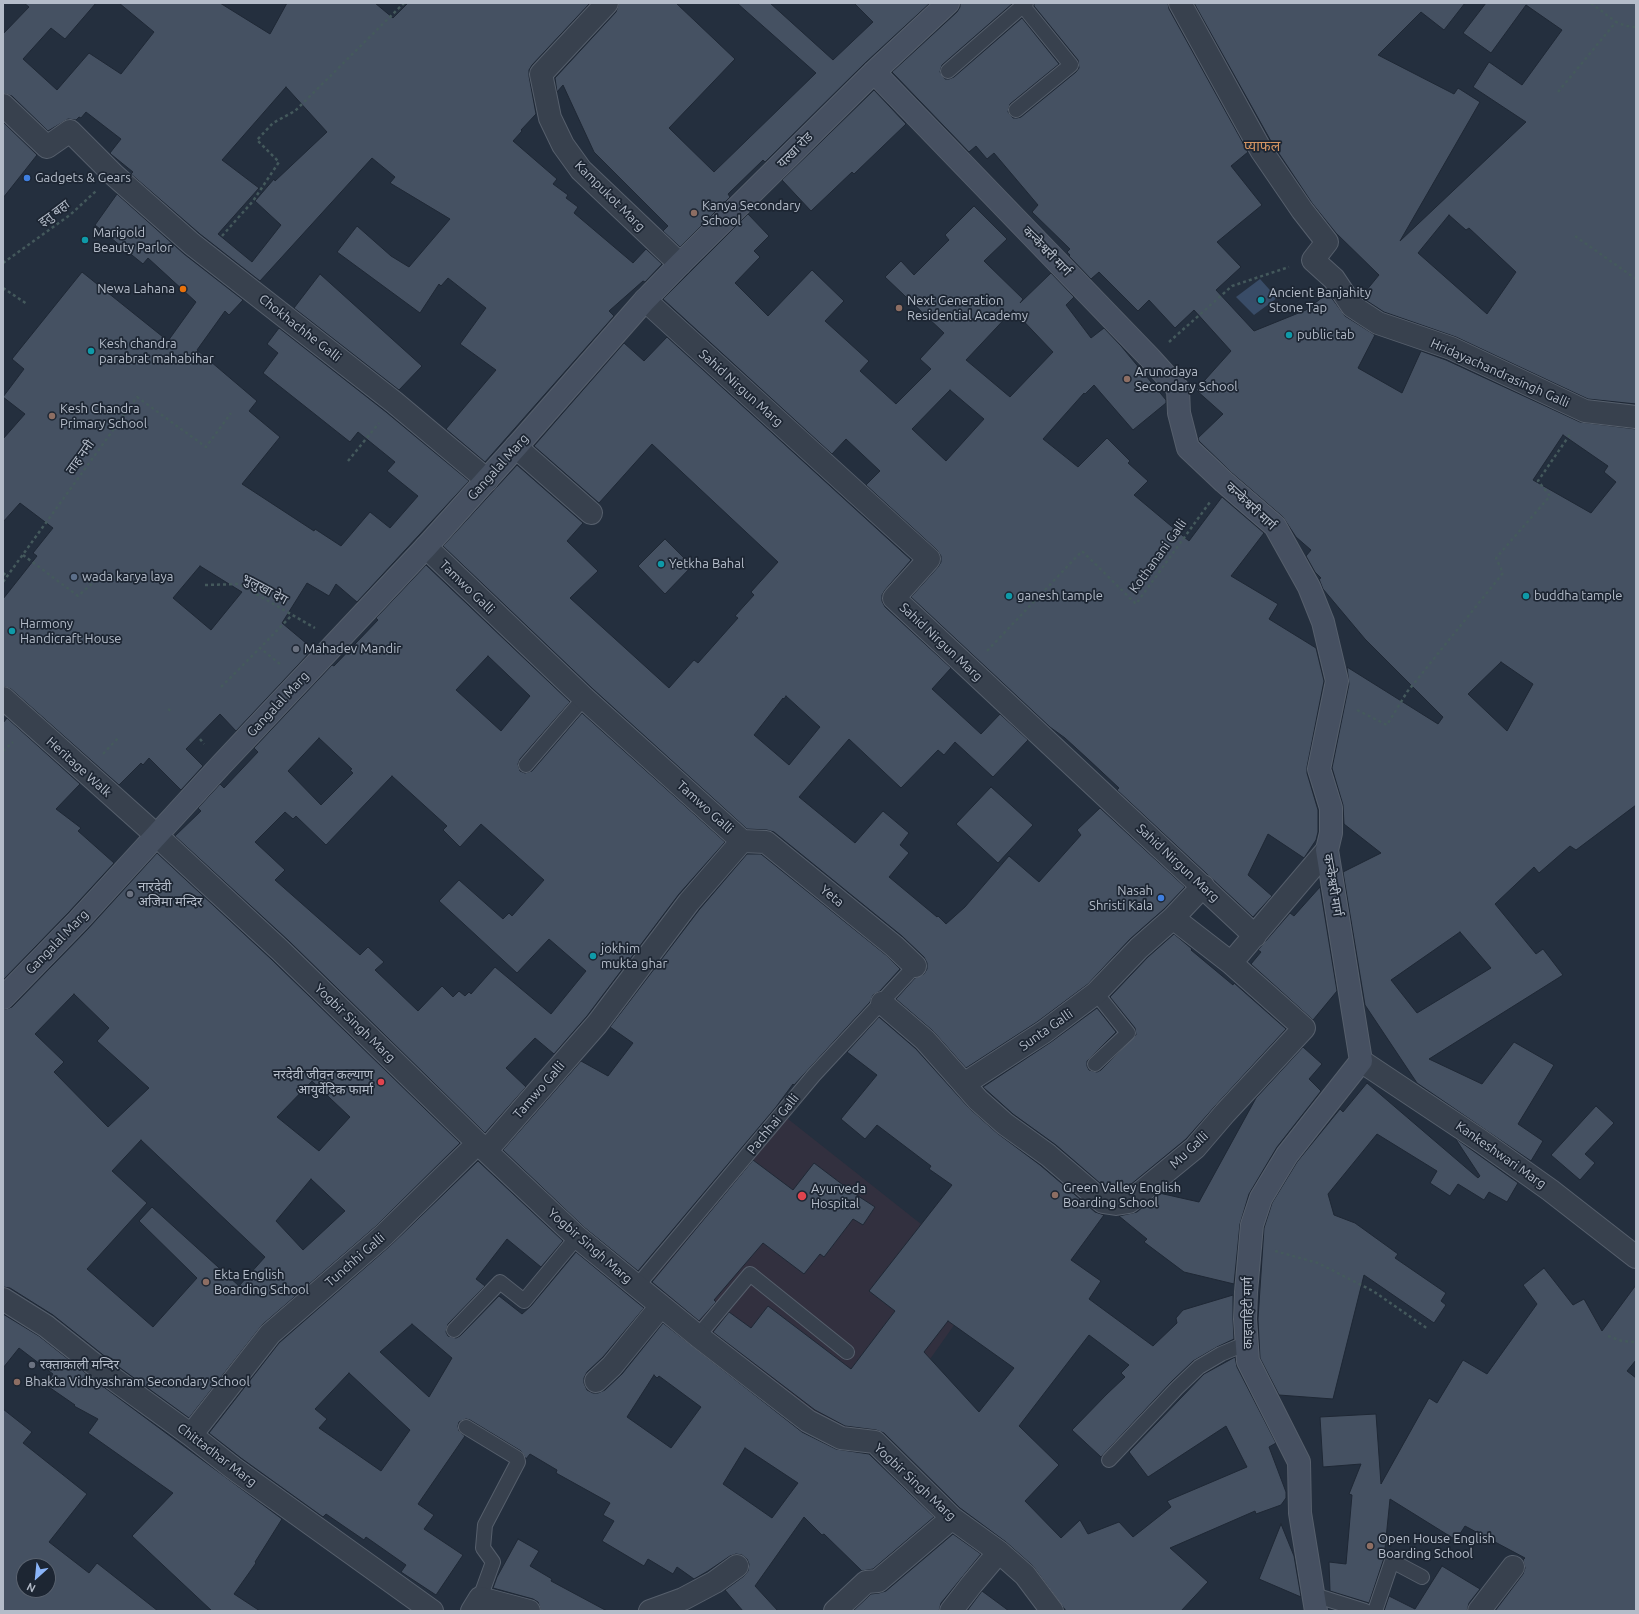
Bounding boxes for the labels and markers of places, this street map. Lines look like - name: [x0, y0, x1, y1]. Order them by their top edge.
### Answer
- place label: Gadgets & Gears: [35, 170, 131, 186]
- marker: Gadgets & Gears: [22, 173, 32, 183]
- place label: Kanya Secondary School: [702, 198, 801, 229]
- marker: Kanya Secondary School: [689, 208, 699, 218]
- place label: Marigold Beauty Parlor: [93, 225, 172, 256]
- marker: Marigold Beauty Parlor: [80, 235, 90, 245]
- place label: Newa Lahana: [97, 281, 175, 297]
- marker: Newa Lahana: [178, 284, 188, 294]
- place label: Ancient Banjahity Stone Tap: [1269, 285, 1371, 316]
- place label: Next Generation Residential Academy: [907, 293, 1028, 324]
- marker: Ancient Banjahity Stone Tap: [1256, 295, 1266, 305]
- marker: Next Generation Residential Academy: [894, 303, 904, 313]
- place label: public tab: [1297, 327, 1355, 343]
- marker: public tab: [1284, 330, 1294, 340]
- place label: Kesh chandra parabrat mahabihar: [99, 336, 214, 367]
- marker: Kesh chandra parabrat mahabihar: [86, 346, 96, 356]
- place label: Arunodaya Secondary School: [1135, 364, 1238, 395]
- marker: Arunodaya Secondary School: [1122, 374, 1132, 384]
- place label: Kesh Chandra Primary School: [60, 401, 147, 432]
- marker: Kesh Chandra Primary School: [47, 411, 57, 421]
- place label: Yetkha Bahal: [669, 556, 744, 572]
- marker: Yetkha Bahal: [656, 559, 666, 569]
- place label: wada karya laya: [82, 569, 173, 585]
- marker: wada karya laya: [69, 572, 79, 582]
- place label: ganesh tample: [1017, 588, 1103, 604]
- place label: buddha tample: [1534, 588, 1622, 604]
- marker: ganesh tample: [1004, 591, 1014, 601]
- marker: buddha tample: [1521, 591, 1531, 601]
- place label: Harmony Handicraft House: [20, 616, 122, 647]
- marker: Harmony Handicraft House: [7, 626, 17, 636]
- place label: Mahadev Mandir: [304, 641, 401, 657]
- marker: Mahadev Mandir: [291, 644, 301, 654]
- place label: नारदेवी अजिमा मन्दिर: [138, 879, 202, 910]
- place label: Nasah Shristi Kala: [1089, 883, 1153, 914]
- marker: नारदेवी अजिमा मन्दिर: [125, 889, 135, 899]
- marker: Nasah Shristi Kala: [1156, 893, 1166, 903]
- place label: jokhim mukta ghar: [601, 941, 667, 972]
- marker: jokhim mukta ghar: [588, 951, 598, 961]
- place label: नरदेवी जीवन कल्याण आयुर्वेदिक फार्मा: [273, 1067, 373, 1098]
- marker: नरदेवी जीवन कल्याण आयुर्वेदिक फार्मा: [376, 1077, 386, 1087]
- place label: Green Valley English Boarding School: [1063, 1180, 1181, 1211]
- place label: Ayurveda Hospital: [811, 1181, 866, 1212]
- marker: Ayurveda Hospital: [796, 1190, 808, 1202]
- marker: Green Valley English Boarding School: [1050, 1190, 1060, 1200]
- place label: Ekta English Boarding School: [214, 1267, 309, 1298]
- marker: Ekta English Boarding School: [201, 1277, 211, 1287]
- place label: रक्ताकाली मन्दिर: [40, 1357, 119, 1373]
- marker: रक्ताकाली मन्दिर: [27, 1360, 37, 1370]
- place label: Bhakta Vidhyashram Secondary School: [25, 1374, 250, 1390]
- marker: Bhakta Vidhyashram Secondary School: [12, 1377, 22, 1387]
- place label: Open House English Boarding School: [1378, 1531, 1495, 1562]
- marker: Open House English Boarding School: [1365, 1541, 1375, 1551]

